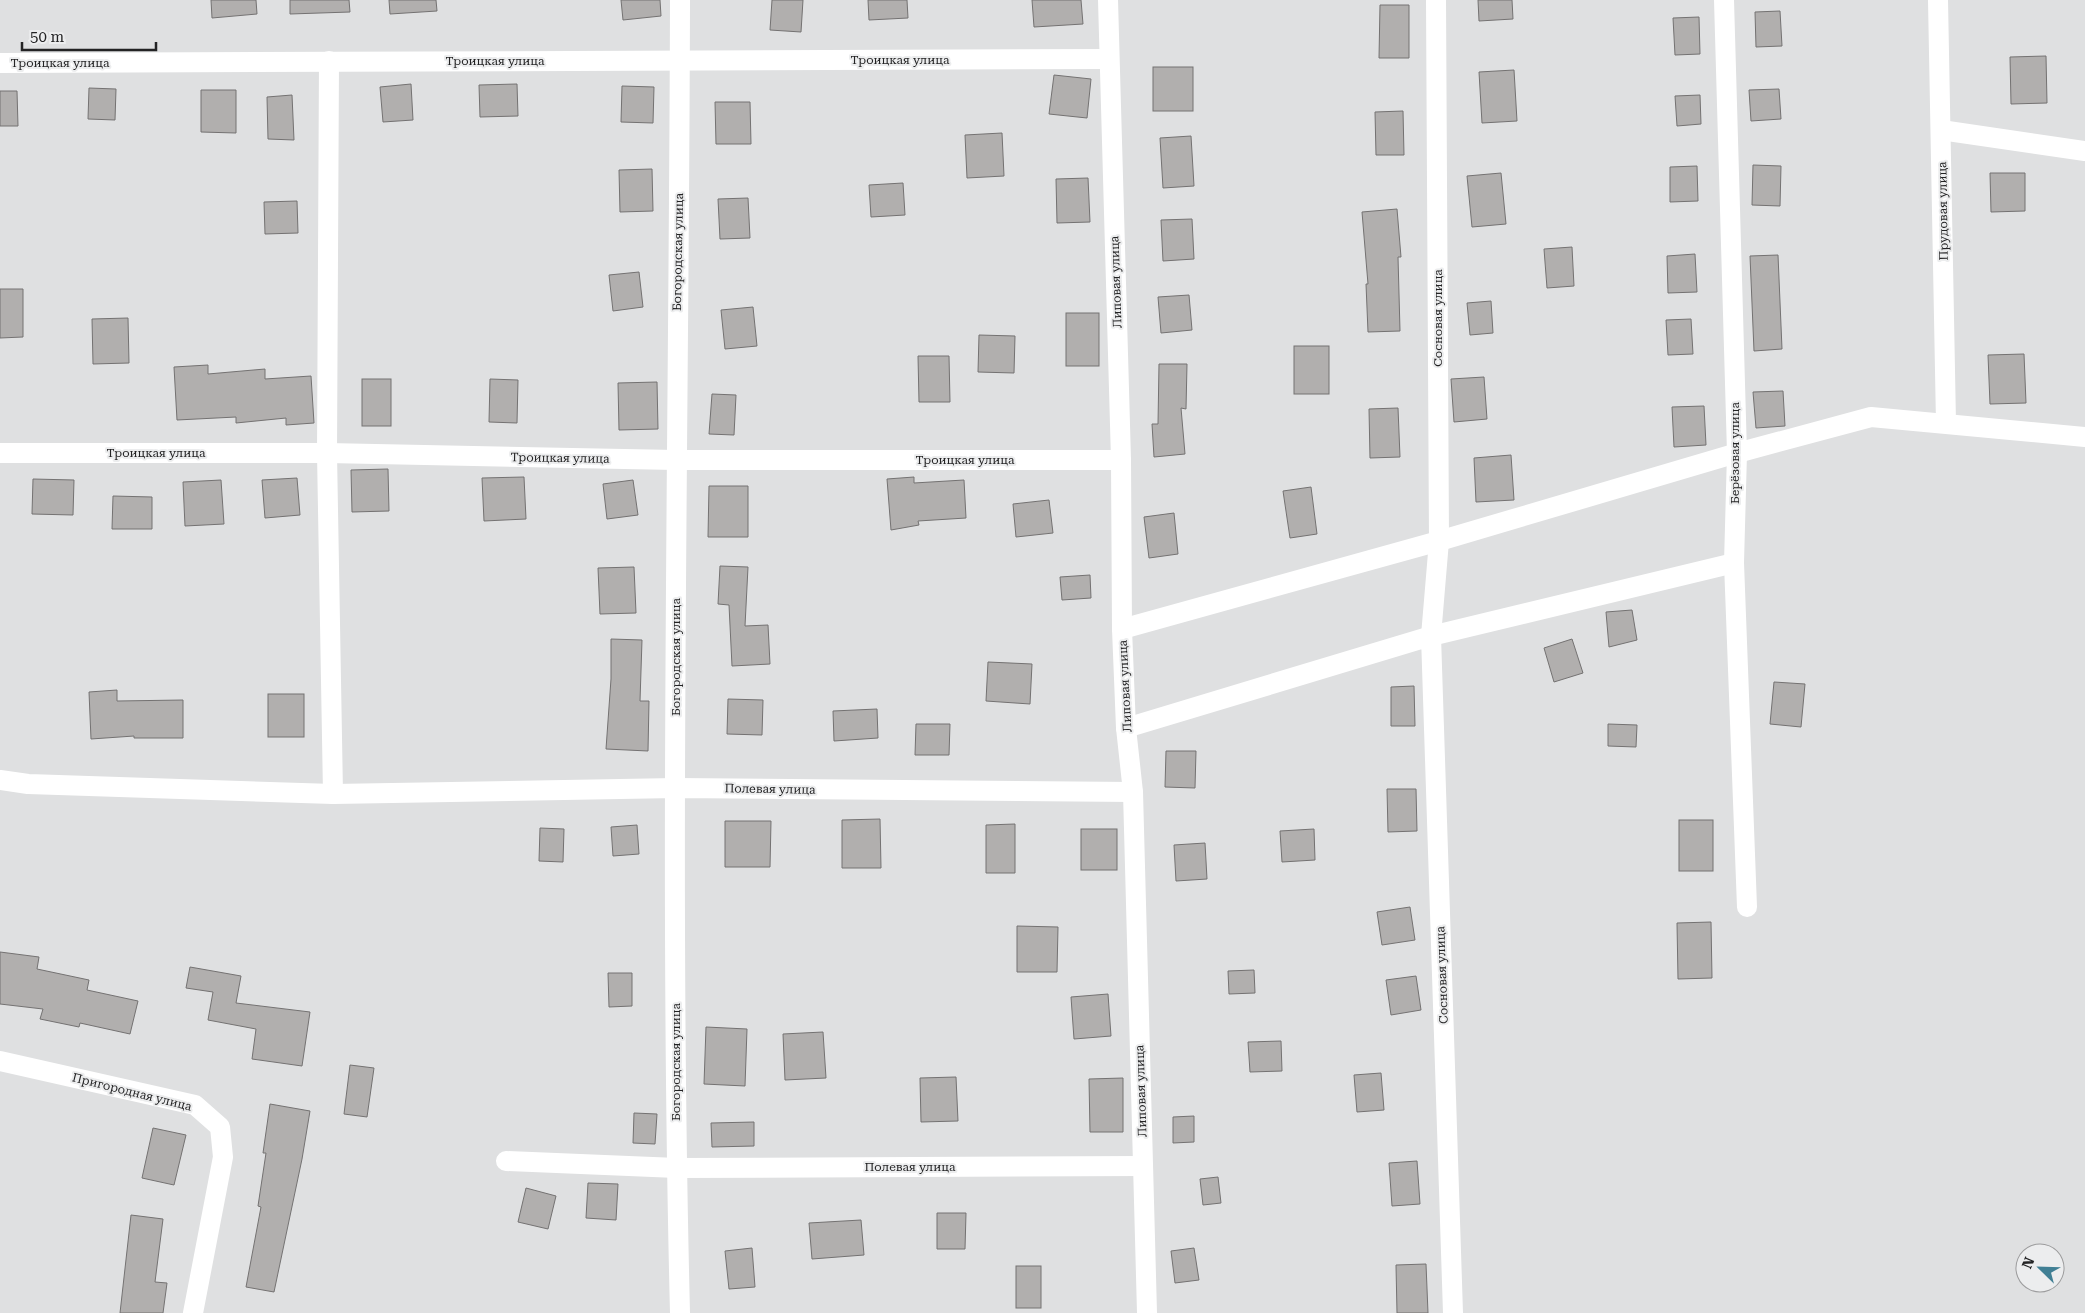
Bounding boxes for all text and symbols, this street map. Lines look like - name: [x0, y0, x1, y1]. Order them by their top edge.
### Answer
- scale bar: [22, 20, 156, 52]
- text: 50 m: [30, 28, 65, 46]
- street label: Троицкая улица: [850, 53, 950, 67]
- street label: Троицкая улица: [445, 54, 545, 68]
- street label: Троицкая улица: [10, 56, 110, 70]
- street label: Прудовая улица: [1935, 161, 1951, 261]
- street label: Богородская улица: [670, 192, 686, 311]
- street label: Липовая улица: [1107, 235, 1125, 328]
- street label: Сосновая улица: [1431, 269, 1445, 367]
- street label: Берёзовая улица: [1728, 401, 1742, 504]
- street label: Троицкая улица: [106, 446, 206, 460]
- street label: Троицкая улица: [510, 450, 610, 466]
- street label: Троицкая улица: [915, 453, 1015, 467]
- street label: Богородская улица: [669, 597, 683, 716]
- street label: Липовая улица: [1116, 639, 1134, 732]
- street label: Полевая улица: [724, 781, 816, 797]
- street label: Сосновая улица: [1433, 925, 1451, 1024]
- street label: Богородская улица: [669, 1002, 683, 1121]
- street label: Липовая улица: [1132, 1044, 1150, 1137]
- street label: Пригородная улица: [71, 1070, 194, 1114]
- street label: Полевая улица: [864, 1160, 956, 1174]
- north arrow: [2015, 1243, 2065, 1293]
- text: N: [2019, 1255, 2038, 1271]

